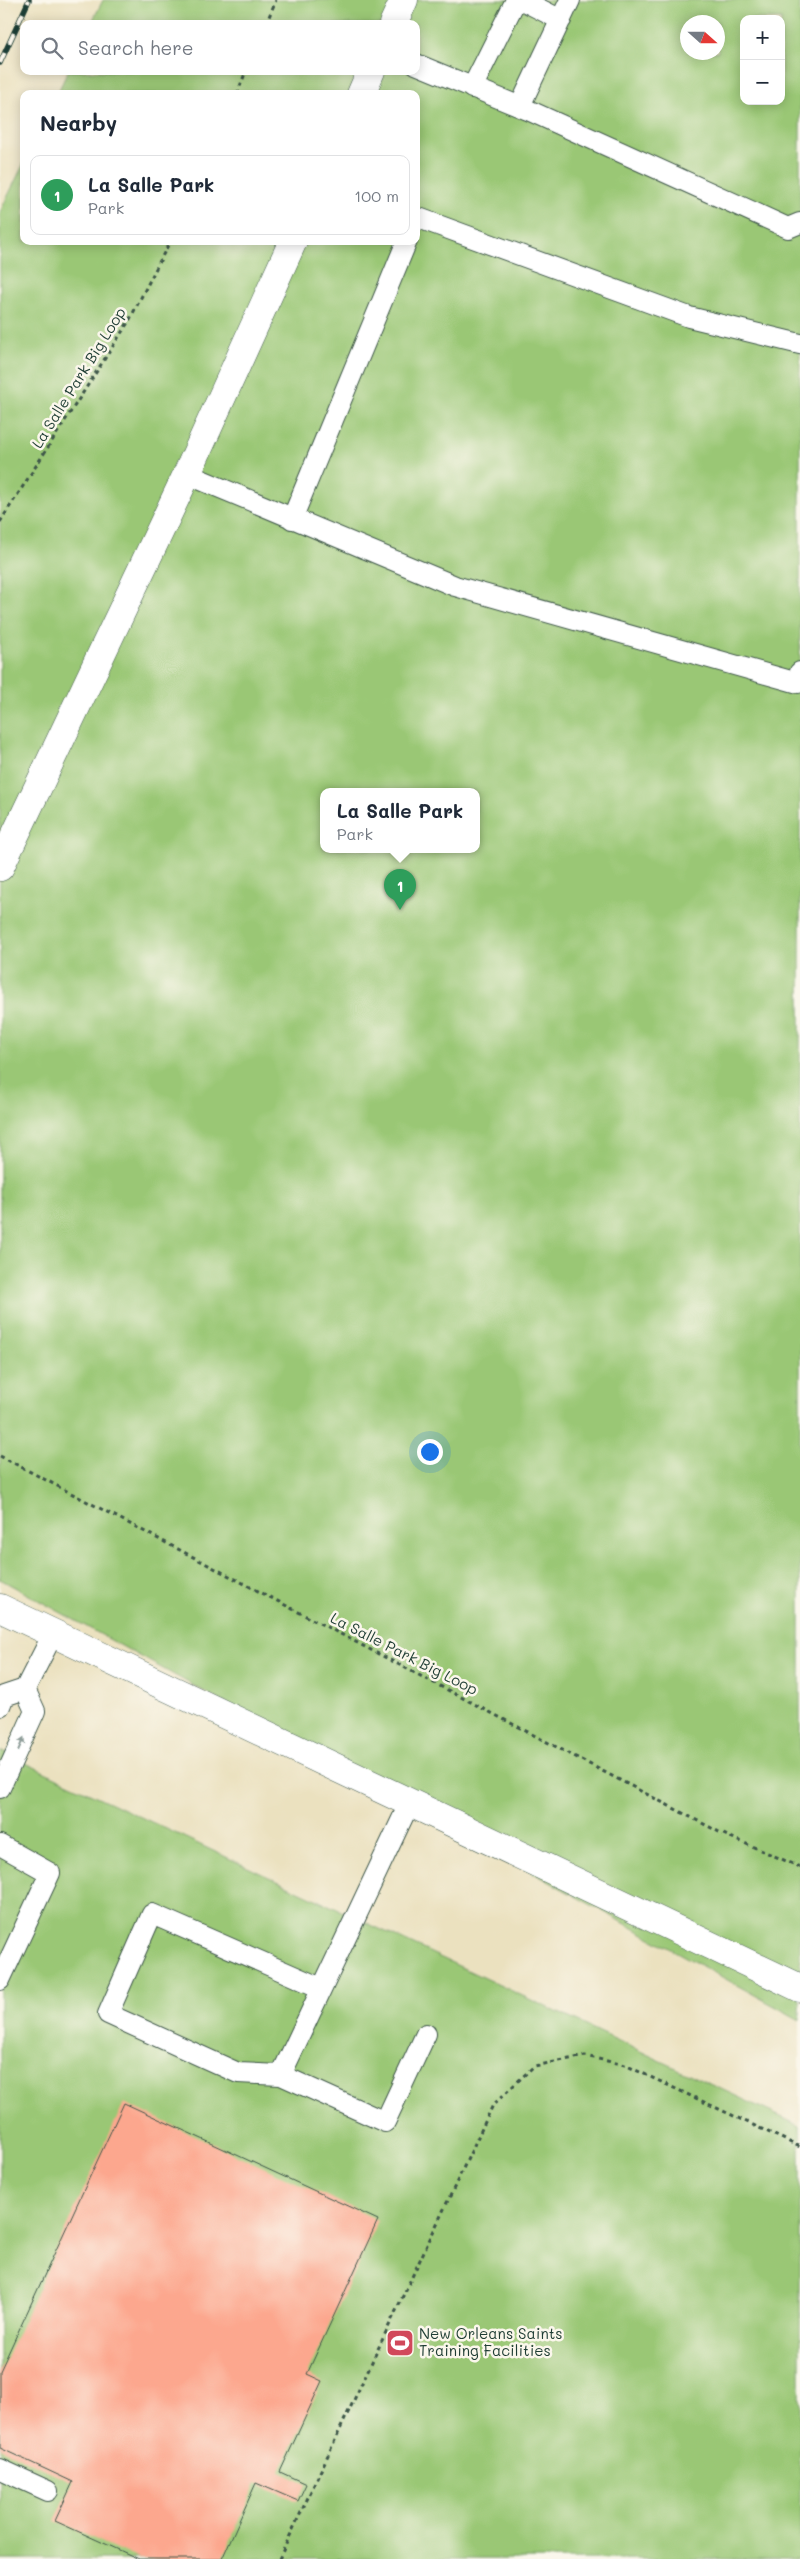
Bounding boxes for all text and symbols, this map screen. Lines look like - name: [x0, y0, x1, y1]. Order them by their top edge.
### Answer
- north arrow: [680, 15, 725, 60]
- map controls: [740, 15, 785, 105]
- button: +: [740, 15, 785, 60]
- search box: [20, 20, 420, 75]
- icon: search: [38, 34, 66, 62]
- text: Search here: [78, 35, 194, 60]
- button: −: [740, 60, 785, 105]
- text: Nearby: [40, 109, 117, 136]
- text: La Salle Park: [88, 172, 214, 197]
- text: 1: [53, 185, 61, 206]
- text: 100 m: [354, 185, 399, 206]
- text: Park: [88, 197, 124, 218]
- street label: La Salle Park Big Loop: [27, 303, 130, 452]
- popup: [320, 788, 480, 853]
- text: La Salle Park: [337, 798, 463, 823]
- text: Park: [337, 823, 373, 844]
- pin: 1: [384, 869, 416, 910]
- your location: [417, 1439, 443, 1465]
- street label: La Salle Park Big Loop: [327, 1607, 481, 1699]
- one-way arrow: [17, 1737, 25, 1751]
- place label: New Orleans Saints Training Facilities: [419, 2323, 563, 2360]
- sports icon: New Orleans Saints Training Facilities: [385, 2328, 415, 2358]

